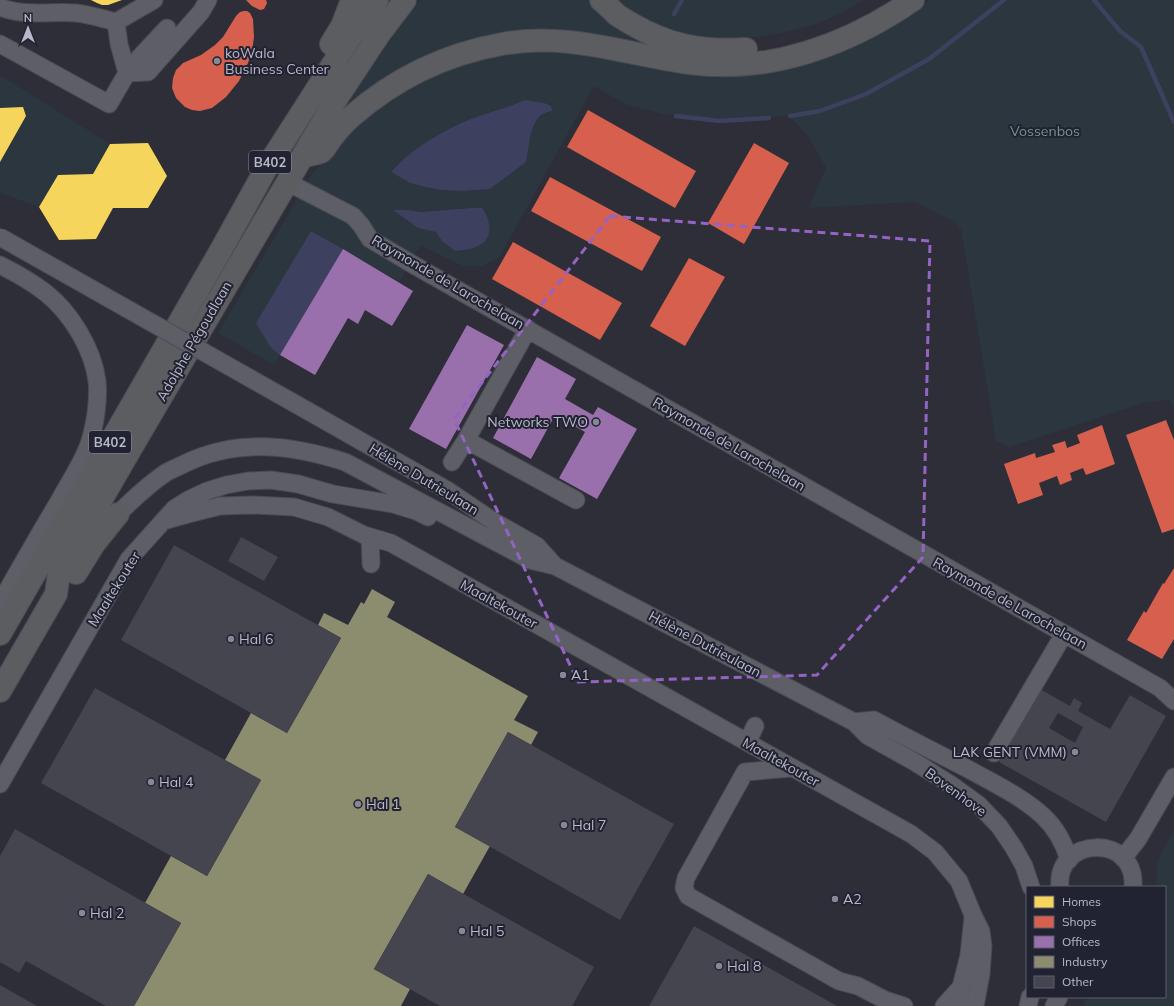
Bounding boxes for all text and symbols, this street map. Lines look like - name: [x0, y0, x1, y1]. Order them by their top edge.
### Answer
- north arrow: [8, 8, 48, 48]
- text: N: [24, 11, 32, 25]
- place label: koWala Business Center: [225, 44, 330, 78]
- marker: koWala Business Center: [212, 56, 222, 66]
- park label: Vossenbos: [1010, 122, 1080, 140]
- road number: B402: [249, 151, 291, 173]
- street label: Raymonde de Larochelaan: [368, 231, 528, 333]
- street label: Adolphe Pégoudlaan: [152, 278, 236, 404]
- street label: Raymonde de Larochelaan: [649, 393, 809, 495]
- place label: Networks TWO: [487, 413, 588, 431]
- marker: Networks TWO: [591, 417, 601, 427]
- road number: B402: [89, 431, 131, 453]
- street label: Hélène Dutrieulaan: [366, 439, 482, 519]
- street label: Maaltekouter: [84, 547, 145, 630]
- street label: Raymonde de Larochelaan: [930, 553, 1090, 653]
- street label: Maaltekouter: [457, 575, 541, 633]
- street label: Hélène Dutrieulaan: [646, 607, 764, 681]
- place label: Hal 6: [239, 630, 274, 648]
- marker: Hal 6: [226, 634, 236, 644]
- place label: A1: [571, 666, 590, 684]
- marker: A1: [558, 670, 568, 680]
- street label: Maaltekouter: [739, 733, 823, 791]
- place label: LAK GENT (VMM): [953, 743, 1067, 761]
- marker: LAK GENT (VMM): [1070, 747, 1080, 757]
- street label: Bovenhove: [922, 764, 990, 820]
- place label: Hal 4: [159, 773, 194, 791]
- marker: Hal 4: [146, 777, 156, 787]
- place label: Hal 1: [366, 795, 401, 813]
- marker: Hal 1: [353, 799, 363, 809]
- place label: Hal 7: [572, 816, 607, 834]
- marker: Hal 7: [559, 820, 569, 830]
- legend: [1026, 886, 1166, 998]
- place label: A2: [843, 890, 862, 908]
- marker: A2: [830, 894, 840, 904]
- text: Homes: [1062, 894, 1101, 909]
- place label: Hal 2: [90, 904, 125, 922]
- marker: Hal 2: [77, 908, 87, 918]
- text: Shops: [1062, 914, 1097, 929]
- place label: Hal 5: [470, 922, 505, 940]
- marker: Hal 5: [457, 926, 467, 936]
- text: Offices: [1062, 934, 1100, 949]
- text: Industry: [1062, 954, 1108, 969]
- place label: Hal 8: [727, 957, 762, 975]
- marker: Hal 8: [714, 961, 724, 971]
- text: Other: [1062, 974, 1094, 989]

